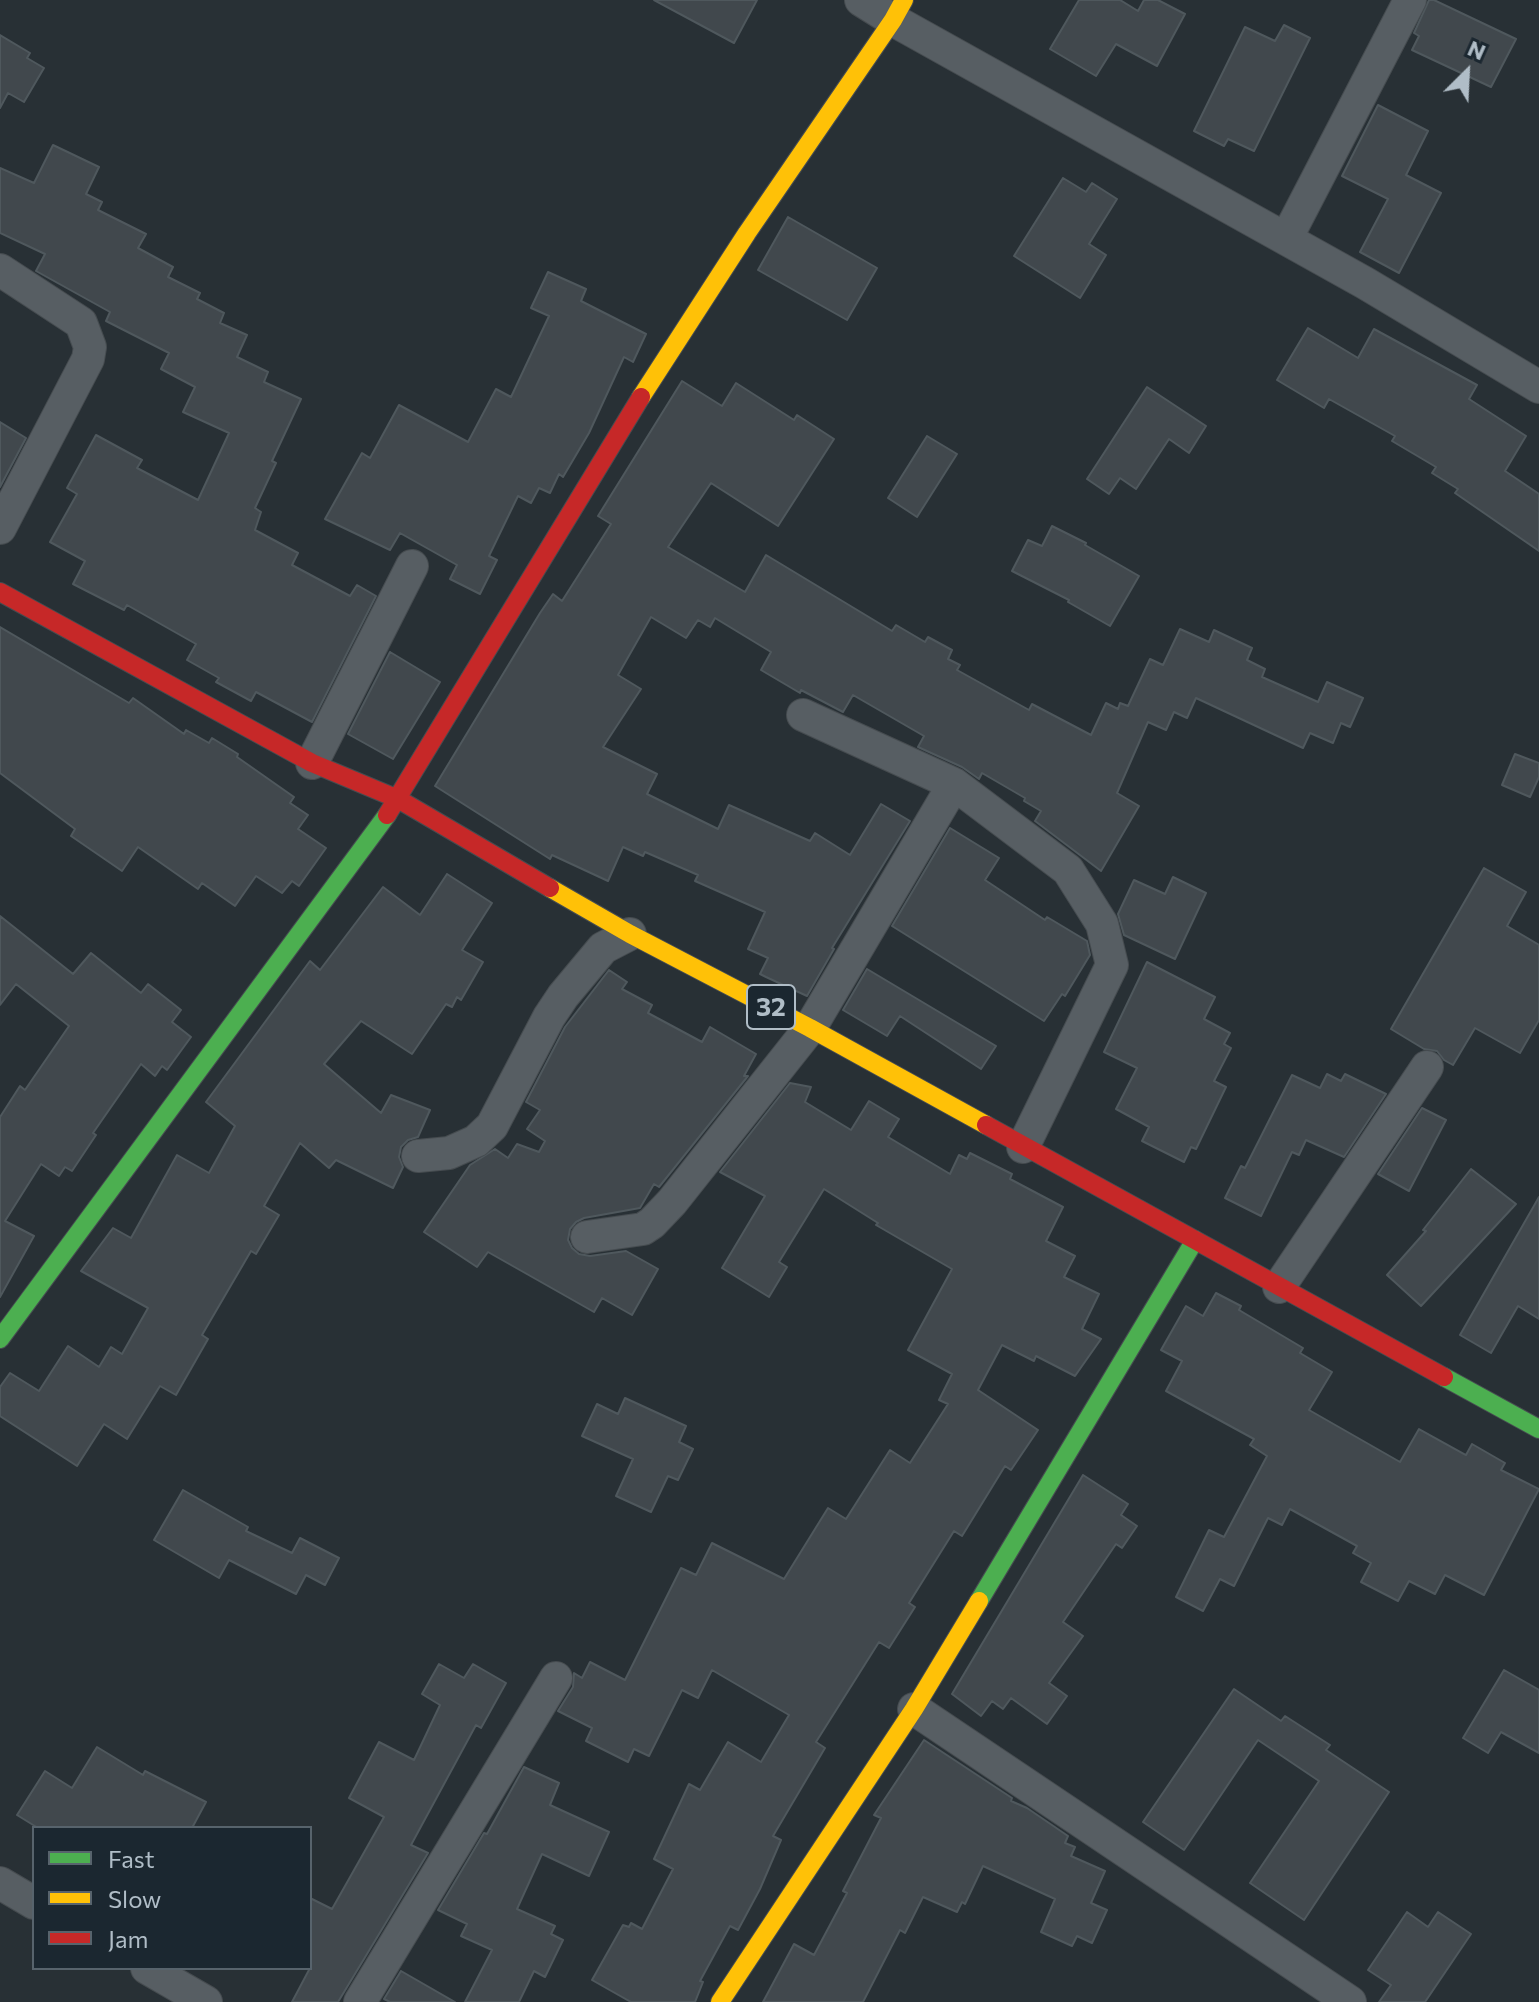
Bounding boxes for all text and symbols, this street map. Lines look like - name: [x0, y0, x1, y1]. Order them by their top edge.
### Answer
- north arrow: [1427, 32, 1507, 112]
- text: N: [1464, 34, 1490, 65]
- road number: 32: [747, 985, 795, 1029]
- legend: [32, 1826, 312, 1970]
- text: Fast: [108, 1844, 155, 1873]
- text: Slow: [108, 1884, 161, 1913]
- text: Jam: [108, 1924, 148, 1953]

